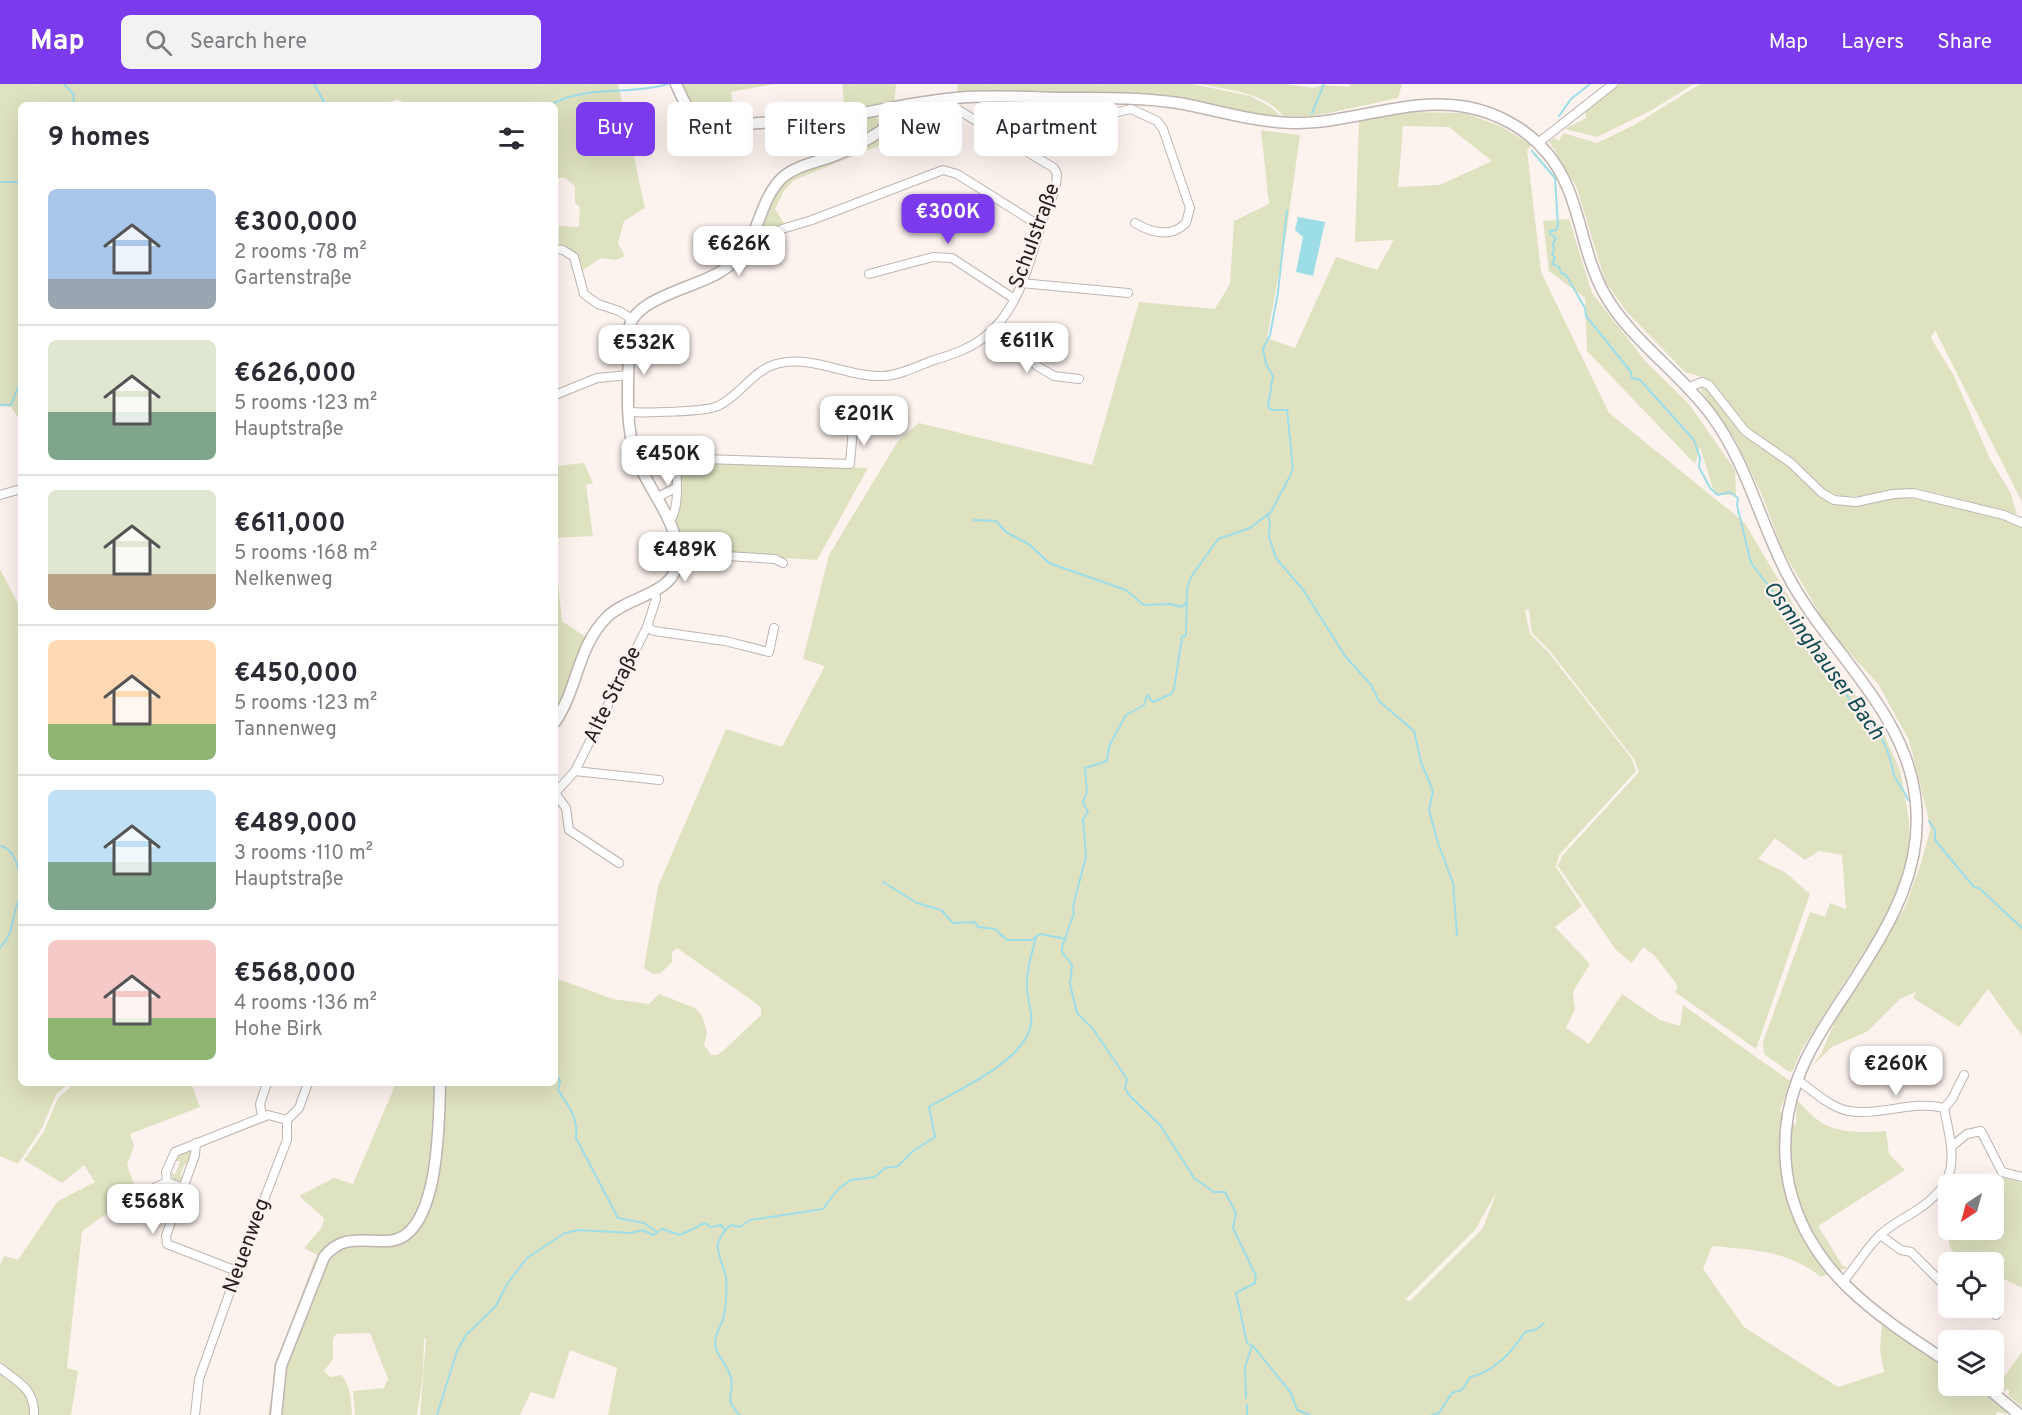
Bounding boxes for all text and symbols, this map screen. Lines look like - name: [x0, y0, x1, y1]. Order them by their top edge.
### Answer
- search box: [121, 15, 541, 69]
- text: Map: [30, 24, 85, 60]
- icon: search: [142, 26, 175, 59]
- text: Search here: [190, 29, 307, 56]
- text: Map: [1769, 29, 1808, 56]
- text: Layers: [1841, 29, 1904, 56]
- text: Share: [1937, 29, 1992, 56]
- chip: Buy: [576, 102, 655, 156]
- chip: Rent: [667, 102, 753, 156]
- chip: Filters: [765, 102, 867, 156]
- chip: New: [879, 102, 962, 156]
- chip: Apartment: [974, 102, 1118, 156]
- text: 9 homes: [48, 122, 150, 155]
- icon: filters: [495, 122, 528, 155]
- street label: Schulstraße: [1003, 180, 1067, 292]
- pin: €300K: [906, 194, 990, 245]
- text: €300K: [916, 200, 980, 226]
- text: €300,000: [234, 207, 358, 240]
- icon: home: [96, 213, 168, 285]
- pin: €626K: [697, 226, 781, 277]
- text: €626K: [707, 232, 771, 258]
- text: 2 rooms · 78 m²: [234, 240, 367, 266]
- text: Gartenstraße: [234, 266, 352, 292]
- pin: €611K: [985, 323, 1069, 374]
- pin: €532K: [602, 325, 686, 376]
- text: €611K: [999, 329, 1055, 355]
- text: €532K: [613, 331, 675, 357]
- text: €626,000: [234, 358, 356, 391]
- icon: home: [96, 364, 168, 436]
- text: 5 rooms · 123 m²: [234, 391, 377, 417]
- pin: €201K: [822, 396, 906, 447]
- text: €201K: [834, 402, 894, 428]
- text: Hauptstraße: [234, 417, 343, 443]
- pin: €450K: [626, 436, 710, 487]
- text: €450K: [635, 442, 701, 468]
- text: €611,000: [234, 508, 346, 541]
- icon: home: [96, 514, 168, 586]
- pin: €489K: [643, 532, 727, 583]
- text: €489K: [653, 538, 717, 564]
- text: 5 rooms · 168 m²: [234, 541, 377, 567]
- text: Nelkenweg: [234, 567, 333, 593]
- water label: Osminghauser Bach: [1756, 576, 1890, 746]
- street label: Alte Straße: [578, 642, 648, 748]
- text: €450,000: [234, 658, 358, 691]
- icon: home: [96, 664, 168, 736]
- text: 5 rooms · 123 m²: [234, 691, 377, 717]
- text: Tannenweg: [234, 717, 337, 743]
- text: €489,000: [234, 808, 357, 841]
- icon: home: [96, 814, 168, 886]
- text: 3 rooms · 110 m²: [234, 841, 373, 867]
- text: Hauptstraße: [234, 867, 343, 893]
- text: €568,000: [234, 958, 356, 991]
- icon: home: [96, 964, 168, 1036]
- text: 4 rooms · 136 m²: [234, 991, 377, 1017]
- text: Hohe Birk: [234, 1017, 323, 1043]
- pin: €260K: [1854, 1046, 1938, 1097]
- text: €260K: [1864, 1052, 1928, 1078]
- north arrow: [1938, 1174, 2004, 1240]
- map controls: [1938, 1174, 2004, 1396]
- pin: €568K: [111, 1184, 195, 1235]
- text: €568K: [121, 1190, 185, 1216]
- street label: Neuenweg: [217, 1195, 277, 1297]
- button: locate: [1938, 1252, 2004, 1318]
- button: layers: [1938, 1330, 2004, 1396]

